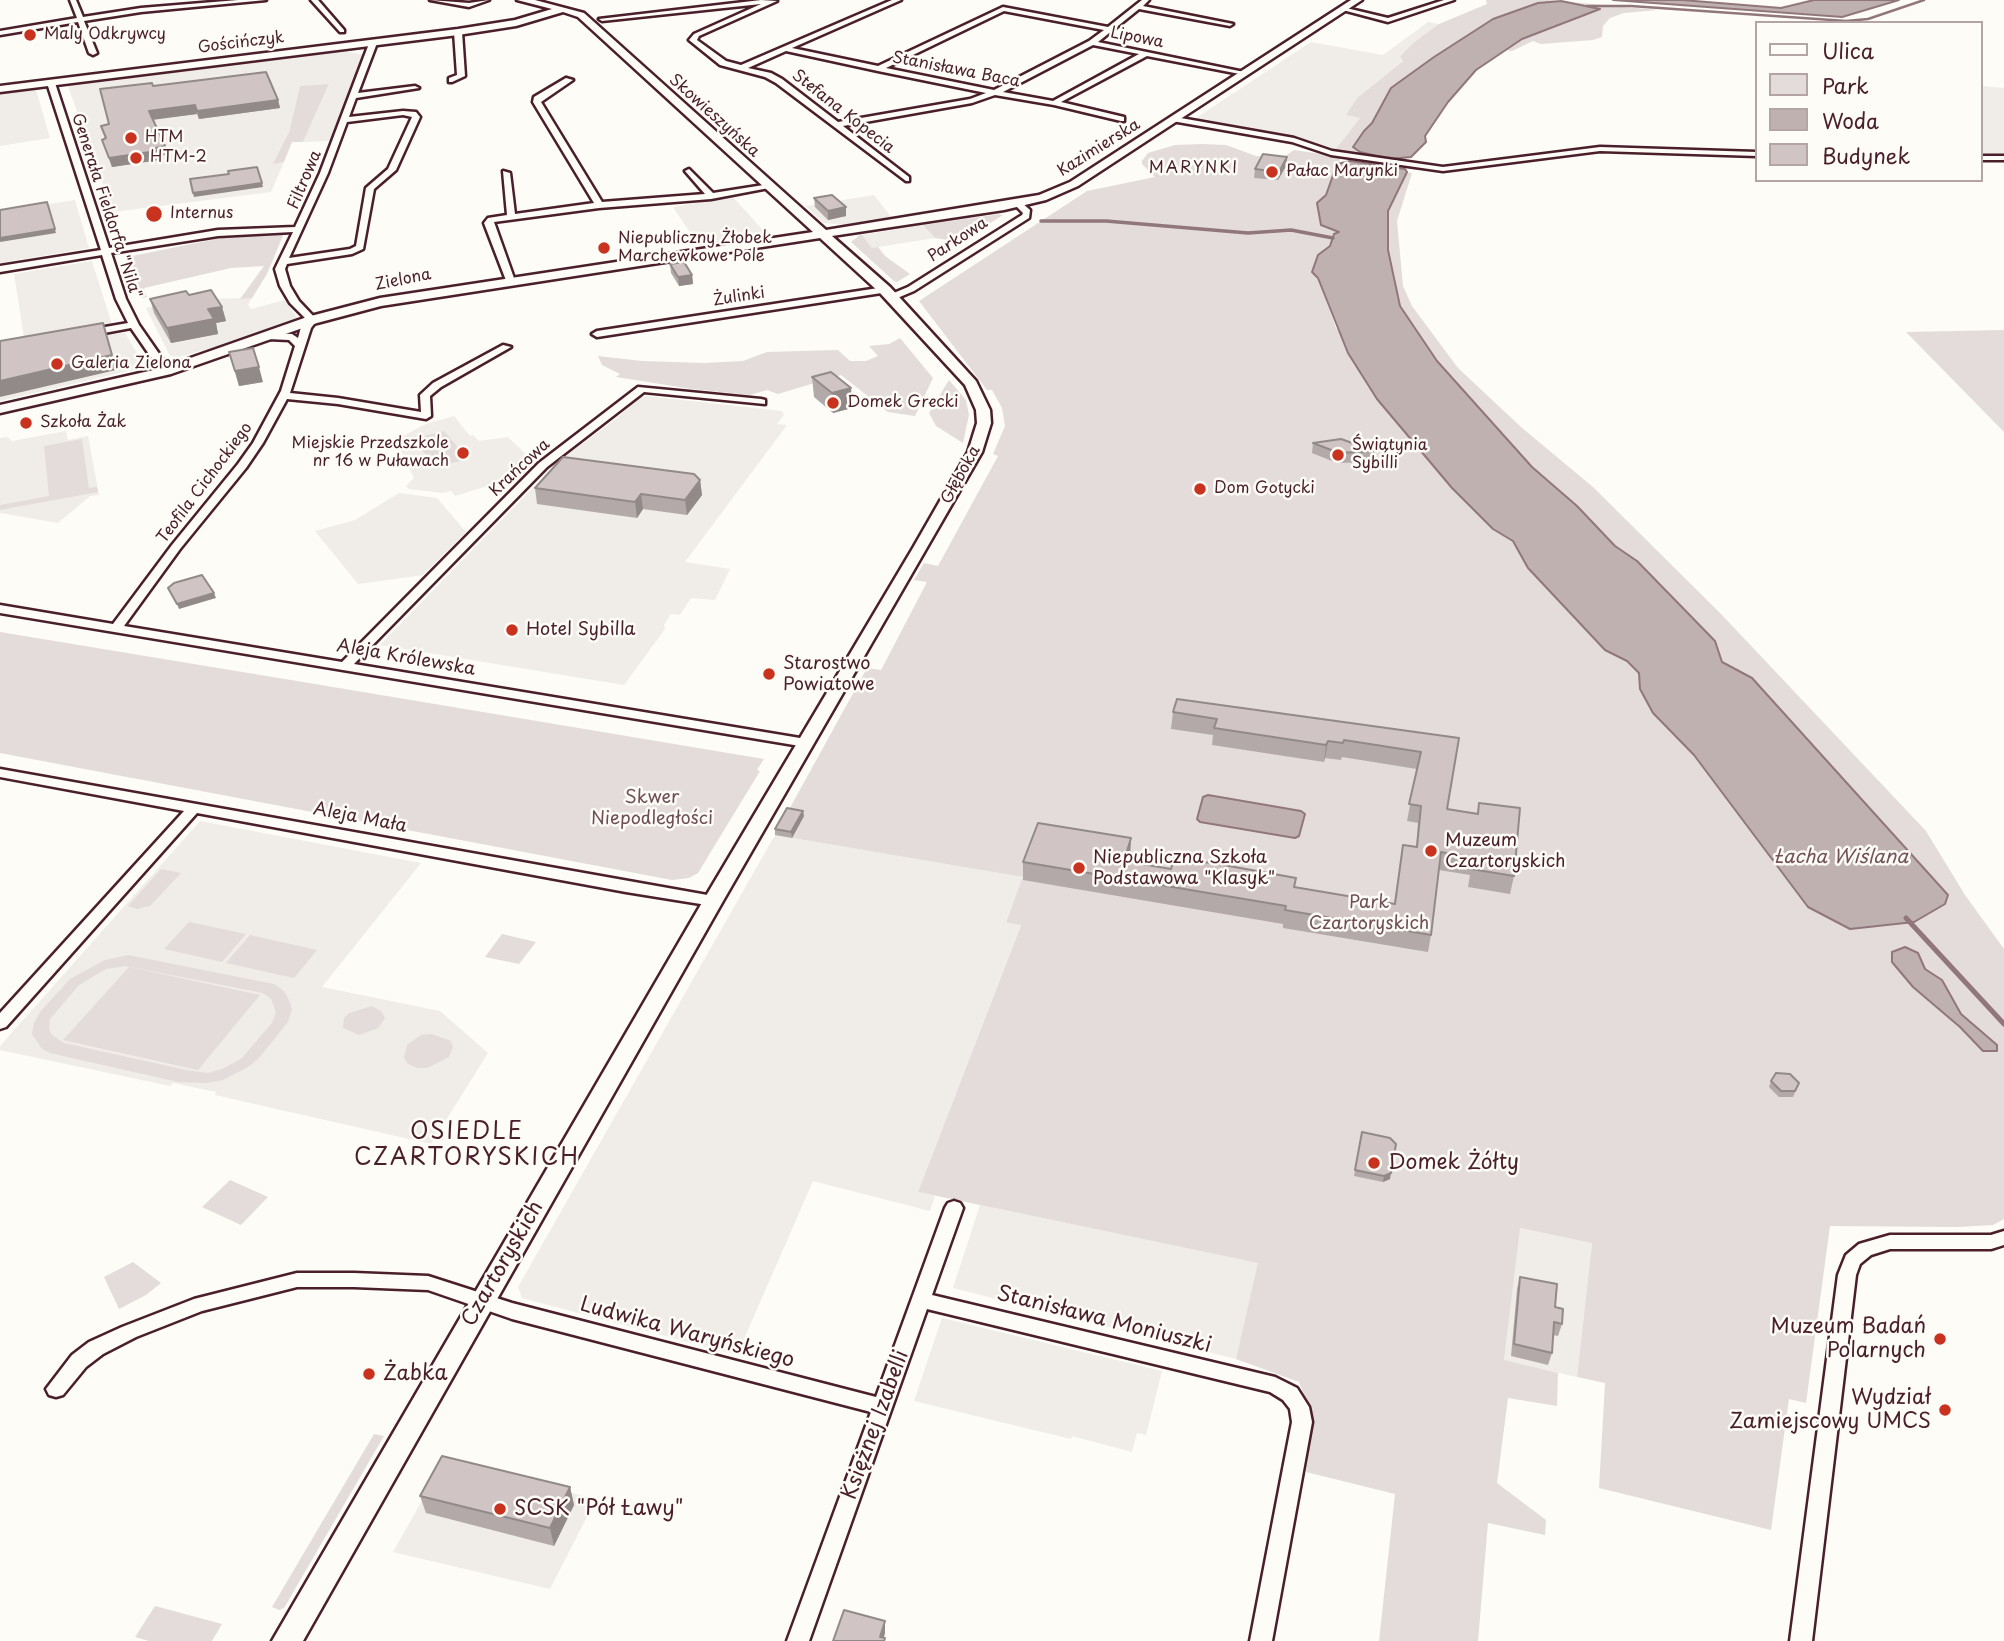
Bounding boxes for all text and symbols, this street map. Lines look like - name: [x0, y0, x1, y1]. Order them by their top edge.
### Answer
- legend: [1756, 21, 1983, 182]
- street label: Lipowa: [1109, 23, 1165, 53]
- place label: Maly Odkrywcy: [44, 25, 166, 45]
- marker: Maly Odkrywcy: [22, 27, 38, 43]
- street label: Gościńczyk: [197, 28, 285, 58]
- text: Ulica: [1822, 34, 1874, 66]
- street label: Stanisława Baca: [891, 48, 1021, 92]
- street label: Stefana Kopecia: [788, 66, 898, 158]
- text: Park: [1822, 69, 1869, 101]
- street label: Skowieszyńska: [665, 70, 763, 162]
- text: Woda: [1822, 104, 1879, 136]
- street label: Generała Fieldorfa "Nila": [67, 111, 145, 301]
- street label: Kazimierska: [1054, 115, 1144, 181]
- place label: HTM: [145, 128, 183, 148]
- marker: HTM: [123, 130, 139, 146]
- text: Budynek: [1822, 139, 1910, 171]
- place label: HTM-2: [150, 148, 207, 168]
- street label: Filtrowa: [284, 148, 326, 212]
- marker: HTM-2: [128, 150, 144, 166]
- district label: MARYNKI: [1150, 159, 1238, 179]
- place label: Pałac Marynki: [1286, 162, 1398, 182]
- marker: Pałac Marynki: [1264, 164, 1280, 180]
- marker: Internus: [144, 204, 164, 224]
- place label: Internus: [170, 204, 233, 224]
- street label: Parkowa: [925, 214, 991, 266]
- place label: Niepubliczny Żłobek Marchewkowe Pole: [618, 229, 772, 267]
- marker: Niepubliczny Żłobek Marchewkowe Pole: [596, 240, 612, 256]
- street label: Zielona: [373, 265, 433, 295]
- street label: Żulinki: [712, 283, 766, 311]
- place label: Galeria Zielona: [71, 354, 191, 374]
- marker: Galeria Zielona: [49, 356, 65, 372]
- place label: Domek Grecki: [847, 393, 958, 413]
- marker: Domek Grecki: [825, 395, 841, 411]
- place label: Szkoła Żak: [40, 413, 126, 433]
- marker: Szkoła Żak: [18, 415, 34, 431]
- street label: Teofila Cichockiego: [153, 419, 257, 547]
- place label: Miejskie Przedszkole nr 16 w Puławach: [292, 434, 449, 472]
- street label: Krańcowa: [486, 435, 554, 501]
- place label: Świątynia Sybilli: [1352, 436, 1428, 474]
- street label: Głęboka: [937, 443, 985, 507]
- marker: Miejskie Przedszkole nr 16 w Puławach: [455, 445, 471, 461]
- marker: Świątynia Sybilli: [1330, 447, 1346, 463]
- place label: Dom Gotycki: [1214, 479, 1315, 499]
- marker: Dom Gotycki: [1192, 481, 1208, 497]
- place label: Hotel Sybilla: [526, 619, 636, 641]
- marker: Hotel Sybilla: [504, 622, 520, 638]
- street label: Aleja Królewska: [335, 635, 477, 681]
- place label: Starostwo Powiatowe: [783, 653, 875, 696]
- marker: Starostwo Powiatowe: [761, 666, 777, 682]
- park label: Skwer Niepodległości: [591, 787, 713, 830]
- street label: Aleja Mała: [311, 798, 409, 838]
- place label: Muzeum Czartoryskich: [1445, 830, 1565, 872]
- marker: Muzeum Czartoryskich: [1423, 843, 1439, 859]
- place label: Niepubliczna Szkoła Podstawowa "Klasyk": [1093, 847, 1275, 890]
- water label: Łacha Wiślana: [1774, 847, 1908, 869]
- marker: Niepubliczna Szkoła Podstawowa "Klasyk": [1071, 860, 1087, 876]
- park label: Park Czartoryskich: [1309, 892, 1429, 934]
- district label: OSIEDLE CZARTORYSKICH: [357, 1119, 577, 1173]
- place label: Domek Żółty: [1388, 1150, 1519, 1176]
- marker: Domek Żółty: [1366, 1155, 1382, 1171]
- street label: Czartoryskich: [457, 1197, 549, 1331]
- street label: Stanisława Moniuszki: [994, 1281, 1214, 1359]
- street label: Ludwika Waryńskiego: [577, 1292, 797, 1374]
- place label: Muzeum Badań Polarnych: [1770, 1314, 1926, 1364]
- marker: Muzeum Badań Polarnych: [1932, 1331, 1948, 1347]
- street label: Księżnej Izabelli: [837, 1347, 915, 1503]
- place label: Żabka: [383, 1361, 447, 1387]
- marker: Żabka: [361, 1366, 377, 1382]
- place label: Wydział Zamiejscowy UMCS: [1729, 1385, 1931, 1435]
- marker: Wydział Zamiejscowy UMCS: [1937, 1402, 1953, 1418]
- place label: SCSK "Pół Ławy": [514, 1496, 683, 1522]
- marker: SCSK "Pół Ławy": [492, 1501, 508, 1517]

